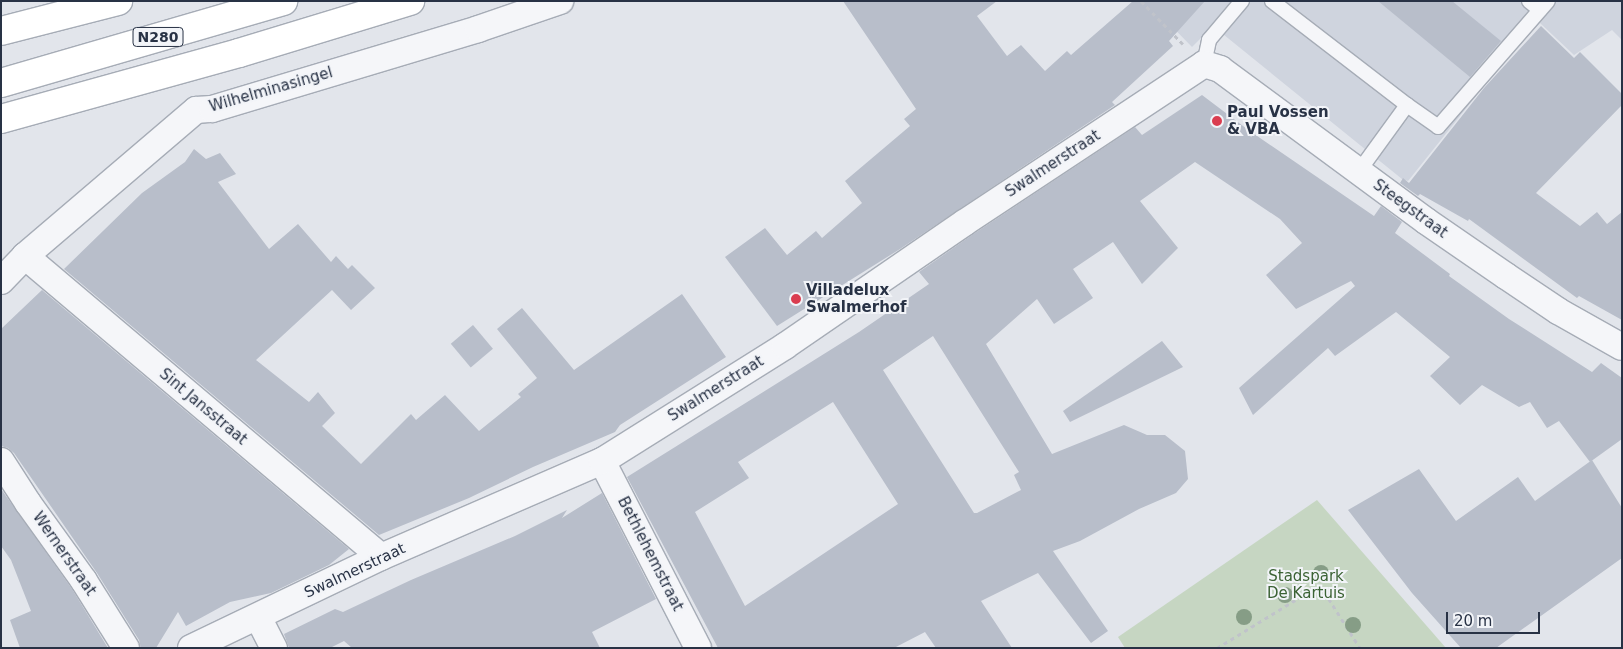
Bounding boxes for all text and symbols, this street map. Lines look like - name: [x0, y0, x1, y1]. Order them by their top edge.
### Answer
- road number: N280: [132, 26, 184, 48]
- street label: Wilhelminasingel: [207, 64, 335, 116]
- place label: Paul Vossen & VBA: [1227, 103, 1329, 138]
- marker: Paul Vossen & VBA: [1211, 115, 1223, 127]
- street label: Swalmerstraat: [1002, 127, 1104, 201]
- street label: Steegstraat: [1369, 176, 1451, 242]
- place label: Villadelux Swalmerhof: [806, 281, 907, 316]
- marker: Villadelux Swalmerhof: [790, 293, 802, 305]
- street label: Swalmerstraat: [665, 352, 767, 426]
- street label: Sint Jansstraat: [155, 365, 251, 449]
- street label: Bethlehemstraat: [613, 494, 687, 614]
- street label: Wernerstraat: [28, 509, 100, 599]
- street label: Swalmerstraat: [302, 540, 408, 602]
- park label: Stadspark De Kartuis: [1267, 567, 1345, 602]
- scale bar: [1448, 602, 1542, 634]
- text: 20 m: [1454, 612, 1492, 630]

